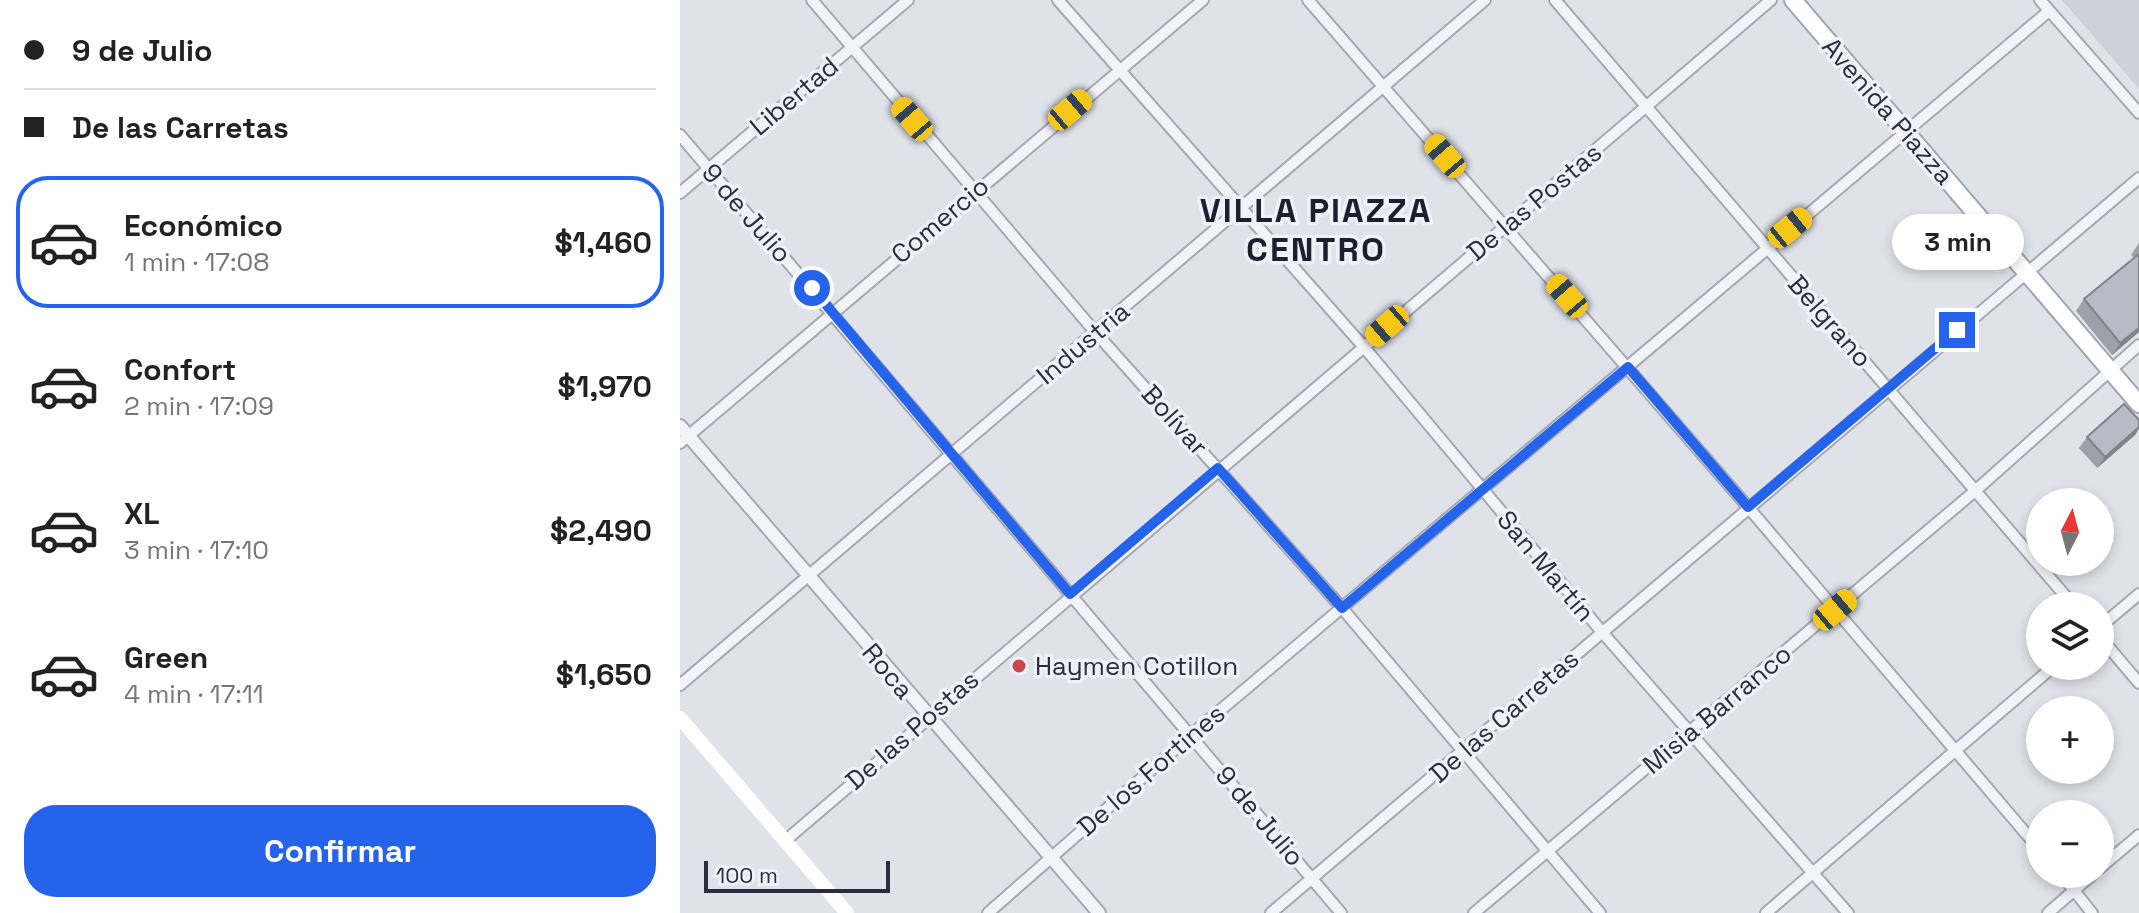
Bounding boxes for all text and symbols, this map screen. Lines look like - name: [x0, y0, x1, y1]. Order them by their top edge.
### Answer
- street label: Avenida Piazza: [1815, 30, 1961, 192]
- text: 9 de Julio: [72, 31, 212, 70]
- street label: Libertad: [743, 49, 845, 143]
- car: [1044, 85, 1096, 135]
- car: [887, 93, 937, 145]
- text: De las Carretas: [72, 108, 289, 147]
- car: [1420, 130, 1470, 182]
- street label: De las Postas: [1459, 136, 1609, 268]
- street label: 9 de Julio: [695, 156, 799, 270]
- street label: Comercio: [884, 169, 996, 271]
- district label: VILLA PIAZZA CENTRO: [1200, 189, 1432, 271]
- car: [1764, 204, 1816, 252]
- icon: car: [28, 206, 100, 278]
- text: Económico: [124, 206, 283, 245]
- callout: 3 min: [1891, 214, 2023, 270]
- text: $1,460: [554, 223, 652, 262]
- text: 3 min: [1924, 225, 1992, 259]
- text: 1 min · 17:08: [124, 245, 269, 279]
- street label: Belgrano: [1780, 268, 1880, 374]
- route start: [794, 270, 830, 306]
- car: [1542, 270, 1592, 322]
- street label: Industria: [1029, 294, 1137, 392]
- car: [1361, 301, 1413, 351]
- route end: [1939, 312, 1975, 348]
- icon: car: [28, 350, 100, 422]
- text: Confort: [124, 350, 236, 389]
- text: $1,970: [558, 367, 652, 406]
- street label: Bolívar: [1134, 377, 1216, 463]
- text: 2 min · 17:09: [124, 389, 274, 423]
- north arrow: [2026, 488, 2114, 576]
- map controls: [2026, 488, 2114, 888]
- icon: car: [28, 494, 100, 566]
- text: XL: [124, 494, 160, 533]
- street label: San Martín: [1490, 503, 1602, 629]
- text: $2,490: [550, 511, 652, 550]
- text: 3 min · 17:10: [124, 533, 269, 567]
- car: [1809, 585, 1861, 635]
- button: layers: [2026, 592, 2114, 680]
- street label: Roca: [855, 636, 921, 706]
- street label: Misia Barranco: [1635, 637, 1799, 781]
- icon: car: [28, 638, 100, 710]
- text: Green: [124, 638, 208, 677]
- street label: De las Carretas: [1422, 642, 1586, 790]
- place label: Haymen Cotillon: [1035, 649, 1238, 683]
- text: $1,650: [556, 655, 652, 694]
- marker: Haymen Cotillon: [1010, 657, 1028, 675]
- street label: De las Postas: [838, 663, 986, 797]
- text: 4 min · 17:11: [124, 677, 264, 711]
- street label: De los Fortines: [1070, 696, 1232, 844]
- button: +: [2026, 696, 2114, 784]
- street label: 9 de Julio: [1208, 759, 1312, 873]
- button: −: [2026, 800, 2114, 888]
- button: Confirmar: [24, 805, 656, 897]
- scale bar: [704, 857, 890, 893]
- text: 100 m: [716, 861, 778, 889]

